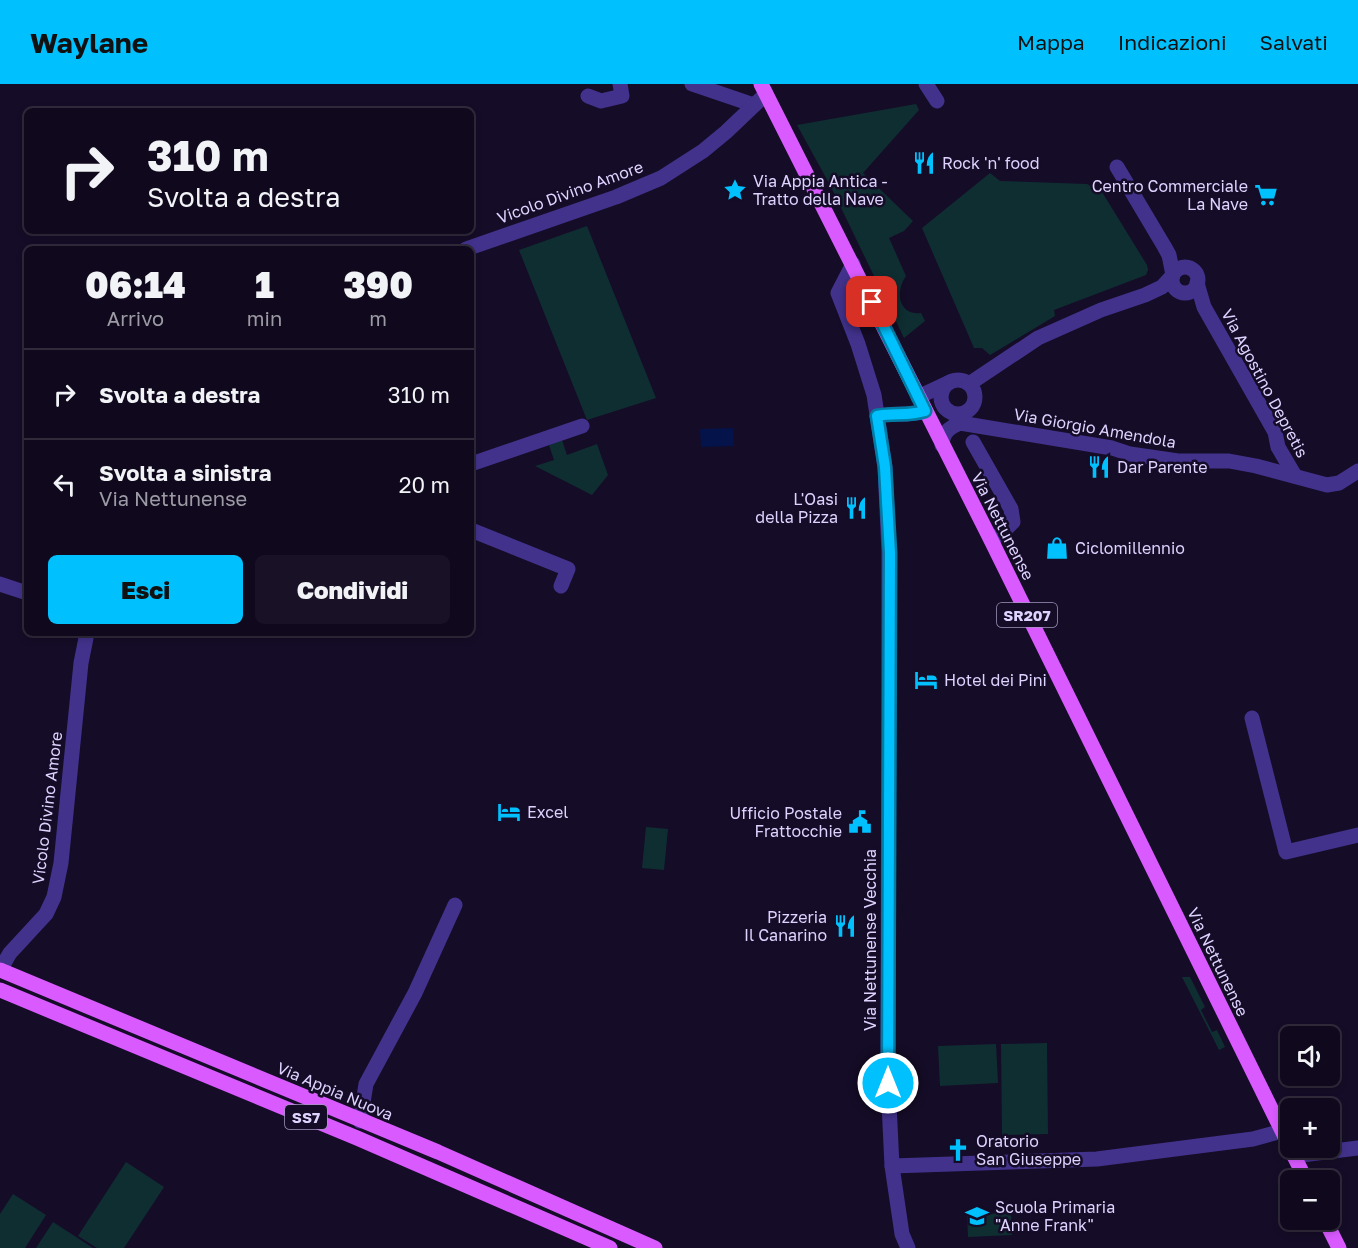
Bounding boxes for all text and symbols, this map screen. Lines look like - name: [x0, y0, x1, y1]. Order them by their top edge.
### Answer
- text: Waylane: [30, 26, 148, 59]
- text: Mappa: [1017, 29, 1085, 55]
- text: Indicazioni: [1118, 29, 1227, 55]
- text: Salvati: [1260, 29, 1328, 55]
- text: 310 m: [147, 130, 269, 180]
- icon: right: [48, 132, 126, 210]
- restaurant icon: Rock 'n' food: [911, 150, 937, 176]
- place label: Rock 'n' food: [942, 153, 1040, 173]
- street label: Vicolo Divino Amore: [494, 156, 646, 228]
- place label: Via Appia Antica - Tratto della Nave: [753, 171, 888, 209]
- place label: Centro Commerciale La Nave: [1092, 176, 1248, 214]
- place icon: Via Appia Antica - Tratto della Nave: [722, 177, 748, 203]
- text: Svolta a destra: [147, 181, 341, 213]
- supermarket icon: Centro Commerciale La Nave: [1253, 182, 1279, 208]
- text: 06:14: [85, 263, 186, 306]
- text: 1: [255, 263, 274, 306]
- text: 390: [343, 263, 413, 306]
- pin: [846, 276, 897, 327]
- icon: arrive: [855, 285, 888, 318]
- street label: Via Agostino Depretis: [1217, 305, 1313, 461]
- text: Arrivo: [107, 306, 164, 330]
- text: min: [247, 306, 282, 330]
- text: m: [369, 306, 387, 330]
- icon: right: [48, 378, 81, 411]
- text: Svolta a destra: [99, 381, 260, 408]
- text: 310 m: [388, 381, 450, 408]
- street label: Via Giorgio Amendola: [1012, 404, 1178, 452]
- restaurant icon: Dar Parente: [1086, 454, 1112, 480]
- place label: Dar Parente: [1117, 457, 1208, 477]
- text: Svolta a sinistra: [99, 459, 271, 486]
- icon: left: [48, 468, 81, 501]
- street label: Via Nettunense: [967, 469, 1039, 583]
- text: 20 m: [399, 471, 450, 498]
- text: Via Nettunense: [99, 486, 247, 510]
- place label: L'Oasi della Pizza: [755, 489, 838, 527]
- restaurant icon: L'Oasi della Pizza: [843, 495, 869, 521]
- shop icon: Ciclomillennio: [1044, 535, 1070, 561]
- place label: Ciclomillennio: [1075, 538, 1185, 558]
- button: Esci: [48, 555, 243, 624]
- button: Condividi: [255, 555, 450, 624]
- road number: SR207: [997, 603, 1057, 627]
- hotel icon: Hotel dei Pini: [913, 667, 939, 693]
- place label: Hotel dei Pini: [944, 670, 1047, 690]
- street label: Vicolo Divino Amore: [28, 730, 66, 886]
- hotel icon: Excel: [496, 799, 522, 825]
- place label: Excel: [527, 802, 568, 822]
- place label: Ufficio Postale Frattocchie: [730, 803, 842, 841]
- public building icon: Ufficio Postale Frattocchie: [847, 809, 873, 835]
- street label: Via Nettunense Vecchia: [860, 849, 880, 1031]
- street label: Via Nettunense: [1183, 904, 1253, 1020]
- place label: Pizzeria Il Canarino: [744, 907, 827, 945]
- restaurant icon: Pizzeria Il Canarino: [832, 913, 858, 939]
- map controls: [1280, 1026, 1340, 1230]
- button: sound: [1280, 1026, 1340, 1086]
- position arrow: [856, 1051, 920, 1115]
- street label: Via Appia Nuova: [274, 1057, 396, 1125]
- button: +: [1280, 1098, 1340, 1158]
- road number: SS7: [285, 1105, 327, 1129]
- place label: Oratorio San Giuseppe: [976, 1131, 1081, 1169]
- church icon: Oratorio San Giuseppe: [945, 1137, 971, 1163]
- button: −: [1280, 1170, 1340, 1230]
- place label: Scuola Primaria "Anne Frank": [995, 1197, 1115, 1235]
- school or university icon: Scuola Primaria "Anne Frank": [964, 1203, 990, 1229]

